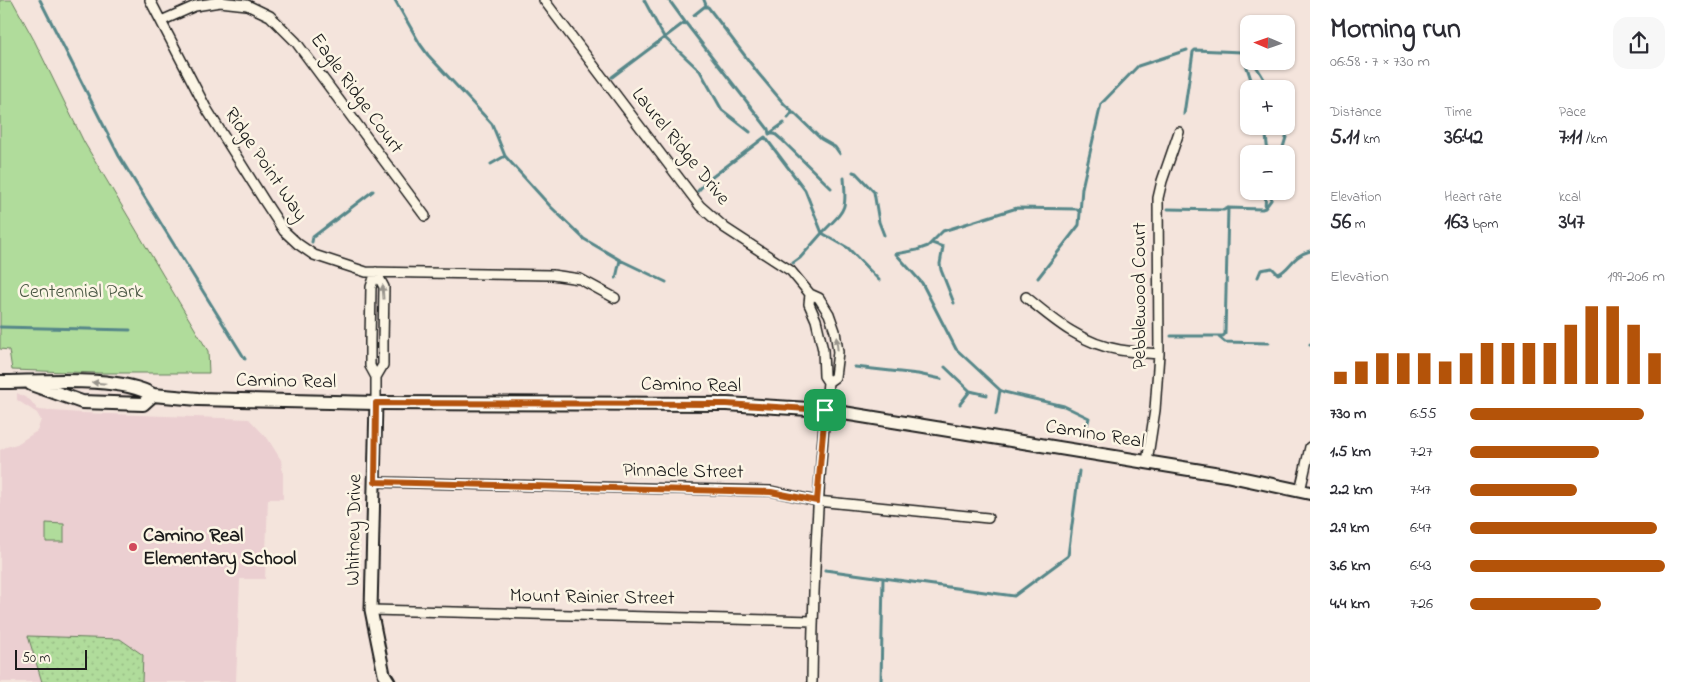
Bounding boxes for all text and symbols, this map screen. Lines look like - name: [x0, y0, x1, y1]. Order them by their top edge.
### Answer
- text: Morning run: [1330, 10, 1461, 51]
- north arrow: [1240, 15, 1295, 70]
- map controls: [1240, 15, 1295, 200]
- button: share: [1613, 17, 1665, 69]
- street label: Eagle Ridge Court: [301, 28, 410, 161]
- text: 06:58 · 7 × 730 m: [1330, 50, 1430, 74]
- button: +: [1240, 80, 1295, 135]
- street label: Laurel Ridge Drive: [623, 82, 737, 213]
- street label: Ridge Point Way: [215, 102, 314, 228]
- text: Distance: [1330, 102, 1382, 123]
- text: Time: [1444, 102, 1472, 123]
- text: Pace: [1559, 102, 1586, 123]
- text: 5.11: [1330, 123, 1360, 153]
- text: 36:42: [1444, 123, 1483, 153]
- text: 7:11: [1559, 123, 1582, 153]
- text: km: [1360, 129, 1380, 150]
- text: /km: [1582, 129, 1607, 150]
- button: −: [1240, 145, 1295, 200]
- text: Elevation: [1330, 187, 1381, 208]
- text: Heart rate: [1444, 187, 1502, 208]
- text: kcal: [1559, 187, 1581, 208]
- text: 56: [1330, 208, 1351, 238]
- text: 163: [1444, 208, 1469, 238]
- text: 347: [1559, 208, 1585, 238]
- text: m: [1351, 214, 1366, 235]
- text: bpm: [1469, 214, 1498, 235]
- street label: Pebblewood Court: [1126, 222, 1155, 370]
- text: Elevation: [1330, 265, 1389, 289]
- text: 199–206 m: [1607, 265, 1665, 289]
- park label: Centennial Park: [19, 278, 143, 307]
- one-way arrow: [378, 284, 386, 300]
- one-way arrow: [833, 336, 841, 352]
- street label: Camino Real: [236, 367, 336, 397]
- street label: Camino Real: [641, 371, 741, 401]
- one-way arrow: [91, 379, 107, 387]
- pin: [804, 389, 846, 431]
- icon: arrive: [811, 396, 839, 424]
- text: 730 m: [1330, 402, 1367, 426]
- text: 6:55: [1410, 402, 1437, 426]
- street label: Camino Real: [1043, 413, 1147, 457]
- text: 1.5 km: [1330, 440, 1371, 464]
- text: 7:27: [1410, 440, 1433, 464]
- street label: Pinnacle Street: [622, 456, 744, 488]
- street label: Whitney Drive: [340, 474, 370, 586]
- text: 2.2 km: [1330, 478, 1373, 502]
- text: 7:47: [1410, 478, 1431, 502]
- text: 2.9 km: [1330, 516, 1369, 540]
- text: 6:47: [1410, 516, 1432, 540]
- place label: Camino Real Elementary School: [143, 522, 296, 575]
- marker: Camino Real Elementary School: [127, 541, 139, 553]
- text: 3.6 km: [1330, 554, 1370, 578]
- text: 6:43: [1410, 554, 1432, 578]
- street label: Mount Rainier Street: [509, 582, 675, 614]
- text: 4.4 km: [1330, 592, 1370, 616]
- text: 7:26: [1410, 592, 1433, 616]
- scale bar: [15, 647, 88, 670]
- text: 50 m: [22, 648, 50, 669]

